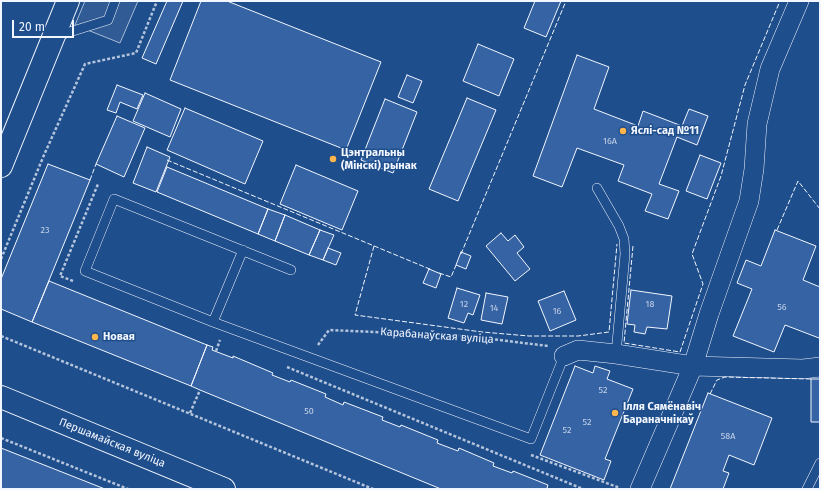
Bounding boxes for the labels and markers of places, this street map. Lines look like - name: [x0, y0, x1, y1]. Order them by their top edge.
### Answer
- place label: Яслі-сад №11: [631, 124, 699, 138]
- marker: Яслі-сад №11: [618, 126, 628, 136]
- place label: Цэнтральны (Мінскі) рынак: [341, 146, 417, 172]
- marker: Цэнтральны (Мінскі) рынак: [328, 154, 338, 164]
- place label: Новая: [103, 330, 135, 344]
- marker: Новая: [90, 332, 100, 342]
- place label: Ілля Сямёнавіч Бараначнікаў: [623, 400, 701, 426]
- marker: Ілля Сямёнавіч Бараначнікаў: [610, 408, 620, 418]

